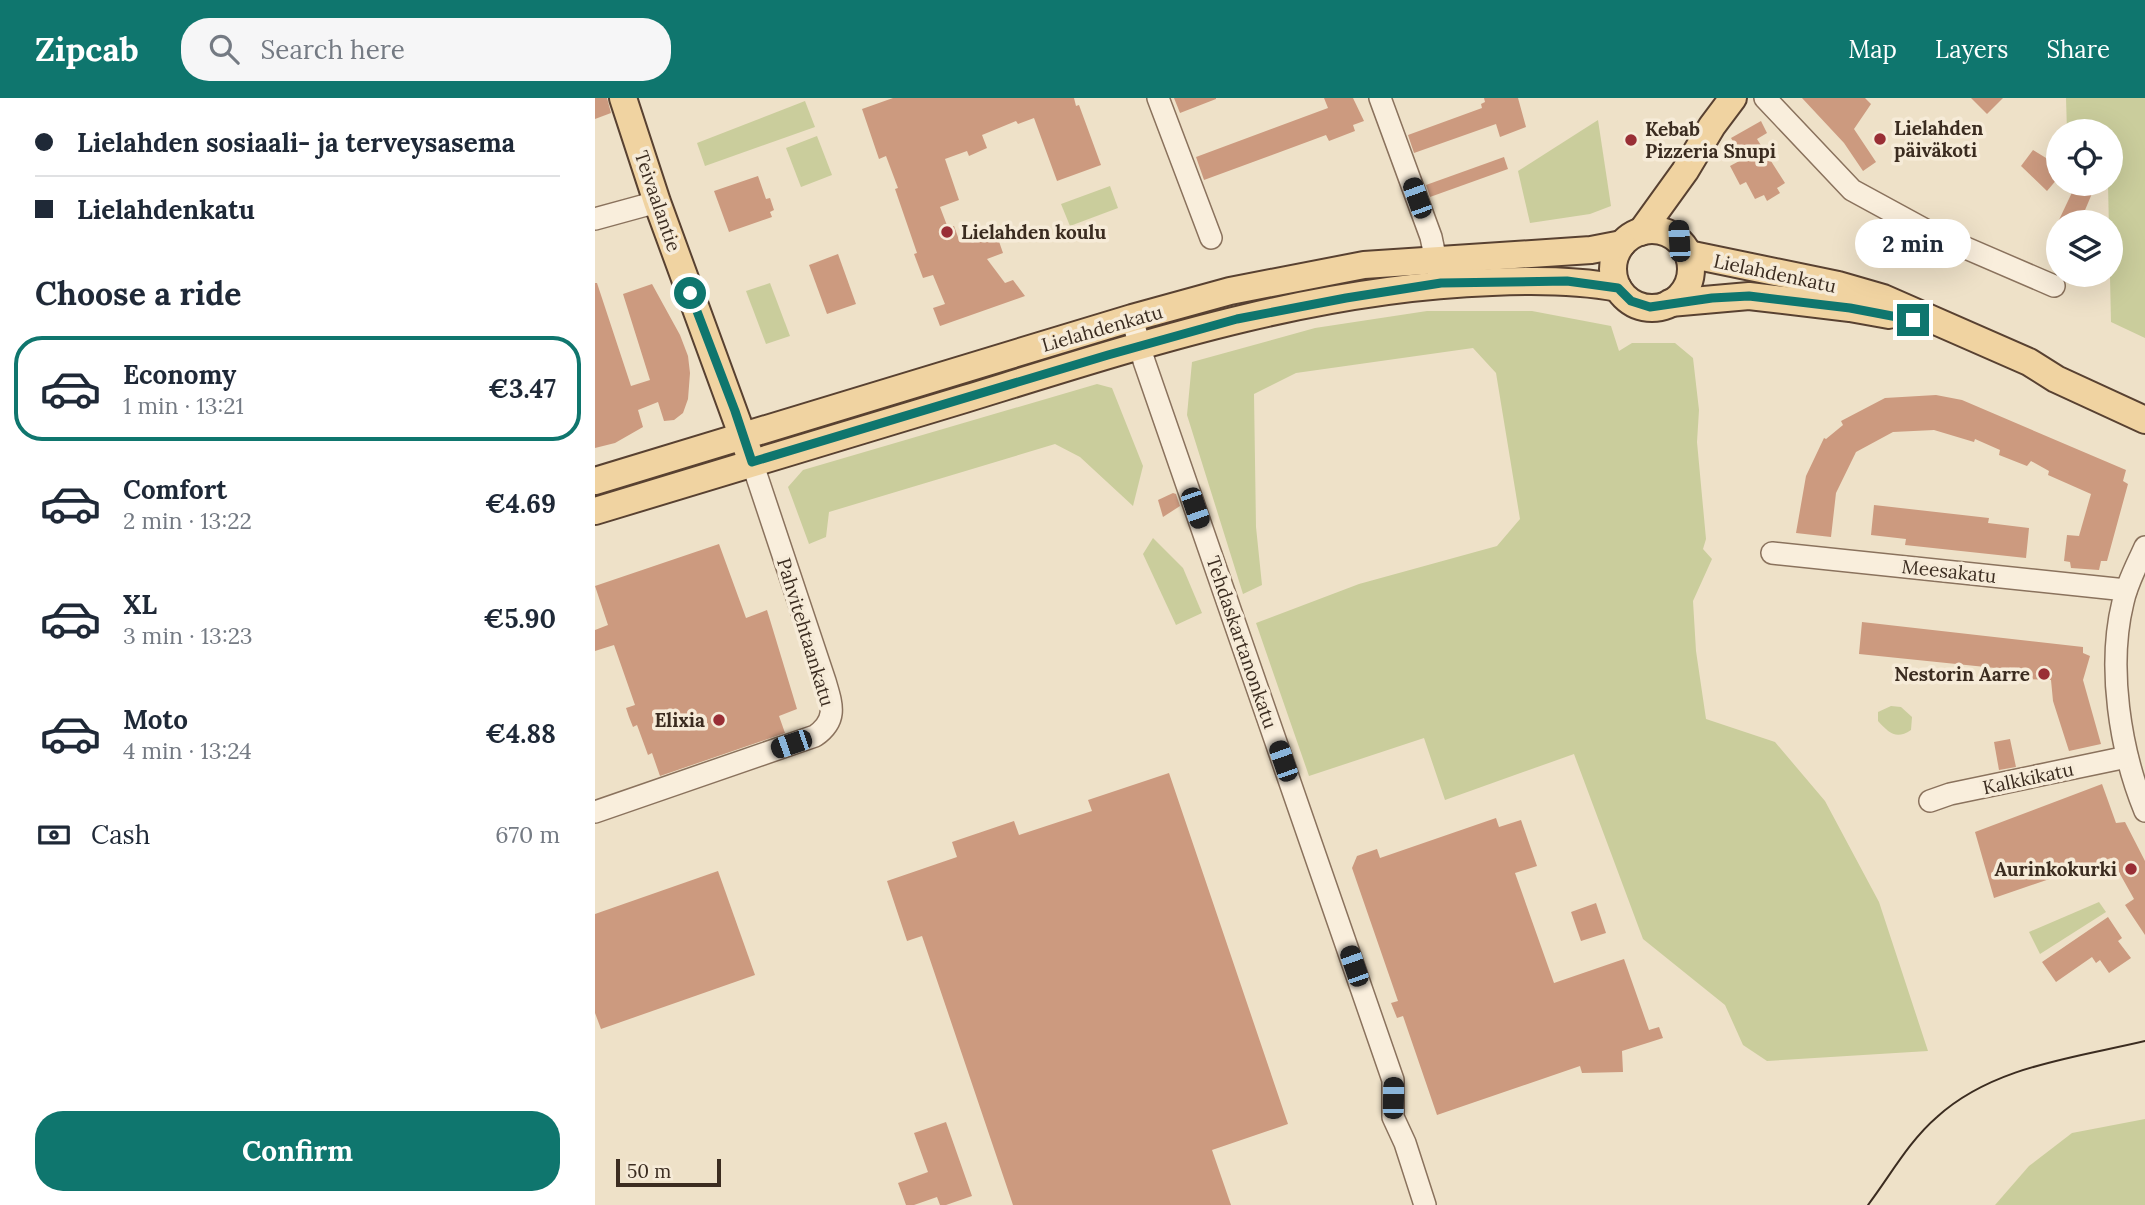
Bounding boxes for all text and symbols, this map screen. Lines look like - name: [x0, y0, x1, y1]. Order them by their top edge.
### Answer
- search box: [181, 18, 671, 81]
- text: Zipcab: [35, 28, 139, 70]
- icon: search: [205, 30, 243, 68]
- text: Search here: [261, 33, 405, 66]
- text: Map: [1848, 34, 1897, 65]
- text: Layers: [1935, 34, 2008, 65]
- text: Share: [2046, 34, 2110, 65]
- place label: Lielahden päiväkoti: [1894, 116, 1983, 162]
- place label: Kebab Pizzeria Snupi: [1645, 117, 1776, 163]
- map controls: [2046, 119, 2123, 287]
- button: locate: [2046, 119, 2123, 196]
- text: Lielahden sosiaali- ja terveysasema: [77, 126, 515, 159]
- marker: Lielahden päiväkoti: [1872, 131, 1888, 147]
- marker: Kebab Pizzeria Snupi: [1623, 132, 1639, 148]
- street label: Teivaalantie: [630, 147, 686, 255]
- car: [1400, 175, 1435, 221]
- text: Lielahdenkatu: [77, 193, 255, 226]
- button: layers: [2046, 210, 2123, 287]
- callout: 2 min: [1855, 218, 1971, 268]
- car: [1668, 219, 1691, 263]
- place label: Lielahden koulu: [961, 220, 1106, 244]
- marker: Lielahden koulu: [939, 224, 955, 240]
- text: 2 min: [1882, 229, 1944, 258]
- street label: Lielahdenkatu: [1711, 248, 1839, 298]
- text: Choose a ride: [35, 273, 242, 314]
- route start: [674, 277, 706, 309]
- street label: Lielahdenkatu: [1039, 299, 1165, 357]
- route end: [1897, 304, 1929, 336]
- icon: car: [39, 357, 102, 420]
- text: Economy: [123, 358, 236, 391]
- text: €3.47: [488, 372, 556, 405]
- text: 1 min · 13:21: [123, 391, 244, 420]
- icon: car: [39, 472, 102, 535]
- text: Comfort: [123, 473, 227, 506]
- car: [1179, 485, 1212, 531]
- text: €4.69: [485, 487, 556, 520]
- text: 2 min · 13:22: [123, 506, 252, 535]
- street label: Tehdaskartanonkatu: [1201, 552, 1283, 732]
- street label: Meesakatu: [1901, 554, 1997, 588]
- street label: Pahvitehtaankatu: [772, 555, 840, 709]
- icon: car: [39, 587, 102, 650]
- text: XL: [123, 588, 157, 621]
- text: €5.90: [483, 602, 556, 635]
- text: 3 min · 13:23: [123, 621, 252, 650]
- place label: Nestorin Aarre: [1894, 662, 2030, 686]
- marker: Nestorin Aarre: [2036, 666, 2052, 682]
- icon: car: [39, 702, 102, 765]
- text: Moto: [123, 703, 188, 736]
- place label: Elixia: [654, 708, 705, 732]
- marker: Elixia: [711, 712, 727, 728]
- text: €4.88: [485, 717, 556, 750]
- car: [768, 727, 815, 761]
- text: 4 min · 13:24: [123, 736, 252, 765]
- car: [1267, 738, 1300, 784]
- street label: Kalkkikatu: [1980, 757, 2076, 799]
- icon: cash: [35, 816, 73, 854]
- text: Cash: [91, 818, 150, 851]
- text: 670 m: [495, 820, 560, 849]
- place label: Aurinkokurki: [1995, 857, 2117, 881]
- marker: Aurinkokurki: [2123, 861, 2139, 877]
- car: [1338, 943, 1371, 989]
- car: [1383, 1077, 1404, 1119]
- button: Confirm: [35, 1111, 560, 1191]
- scale bar: [616, 1156, 721, 1188]
- text: 50 m: [627, 1159, 671, 1183]

